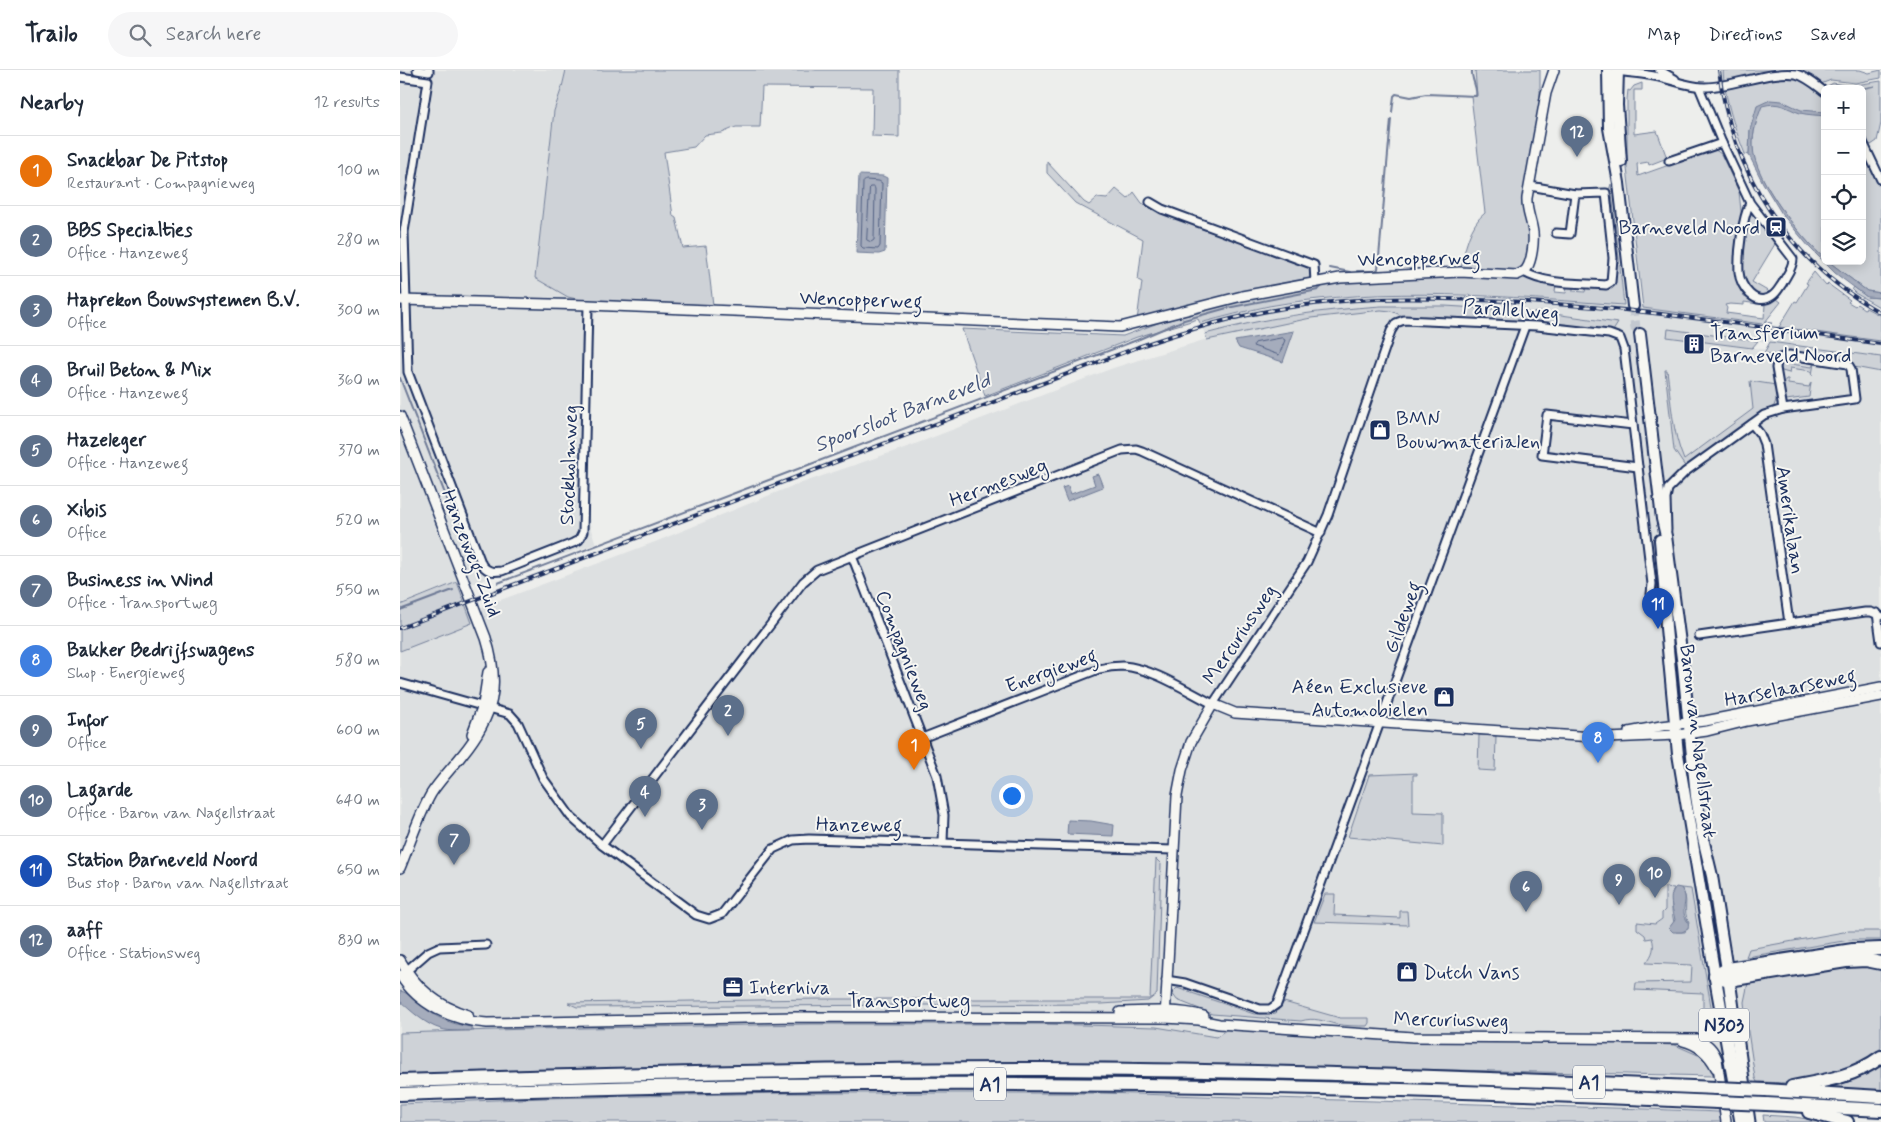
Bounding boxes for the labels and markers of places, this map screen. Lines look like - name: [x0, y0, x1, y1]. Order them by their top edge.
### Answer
- pin: 12: [1561, 116, 1593, 157]
- place label: Barneveld Noord: [1618, 215, 1760, 242]
- station icon: Barneveld Noord: [1764, 215, 1788, 239]
- place label: Transferium Barneveld Noord: [1710, 320, 1852, 370]
- building icon: Transferium Barneveld Noord: [1682, 332, 1706, 356]
- place label: BMN Bouwmaterialen: [1396, 406, 1540, 456]
- shop icon: BMN Bouwmaterialen: [1368, 418, 1392, 442]
- pin: 11: [1642, 588, 1674, 629]
- place label: Aéen Exclusieve Automobielen: [1291, 674, 1428, 724]
- shop icon: Aéen Exclusieve Automobielen: [1432, 685, 1456, 709]
- pin: 2: [712, 695, 744, 736]
- pin: 5: [625, 708, 657, 749]
- pin: 8: [1582, 722, 1614, 763]
- pin: 1: [898, 729, 930, 770]
- pin: 4: [629, 776, 661, 817]
- pin: 3: [686, 789, 718, 830]
- pin: 7: [438, 824, 470, 865]
- pin: 10: [1639, 857, 1671, 898]
- pin: 9: [1603, 864, 1635, 905]
- pin: 6: [1510, 871, 1542, 912]
- shop icon: Dutch Vans: [1395, 960, 1419, 984]
- place label: Dutch Vans: [1423, 960, 1520, 987]
- office icon: Interhiva: [721, 975, 745, 999]
- place label: Interhiva: [749, 975, 830, 1002]

